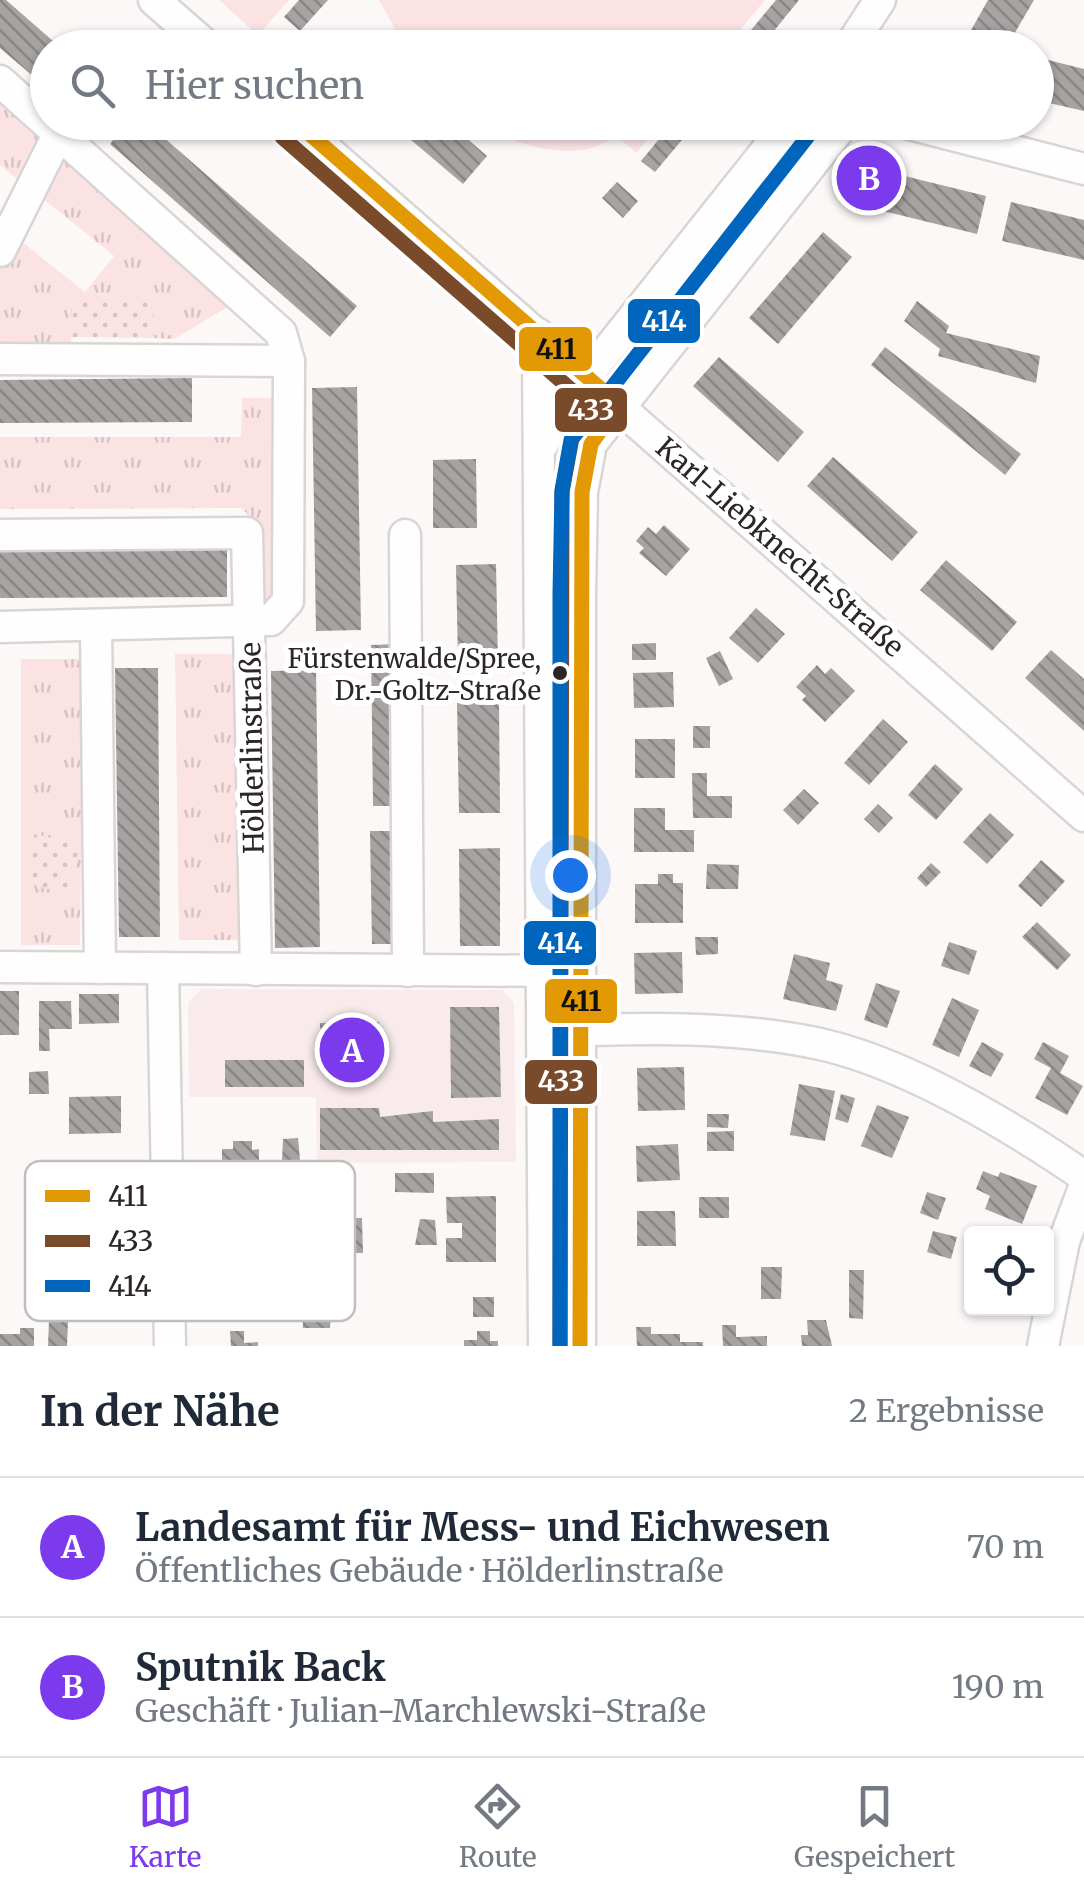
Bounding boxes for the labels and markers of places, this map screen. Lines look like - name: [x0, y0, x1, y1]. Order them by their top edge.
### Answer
- pin: B: [836, 140, 902, 216]
- place label: Fürstenwalde/Spree, Dr.-Goltz-Straße: [287, 642, 541, 707]
- marker: Fürstenwalde/Spree, Dr.-Goltz-Straße: [550, 663, 570, 683]
- pin: A: [320, 1012, 384, 1088]

